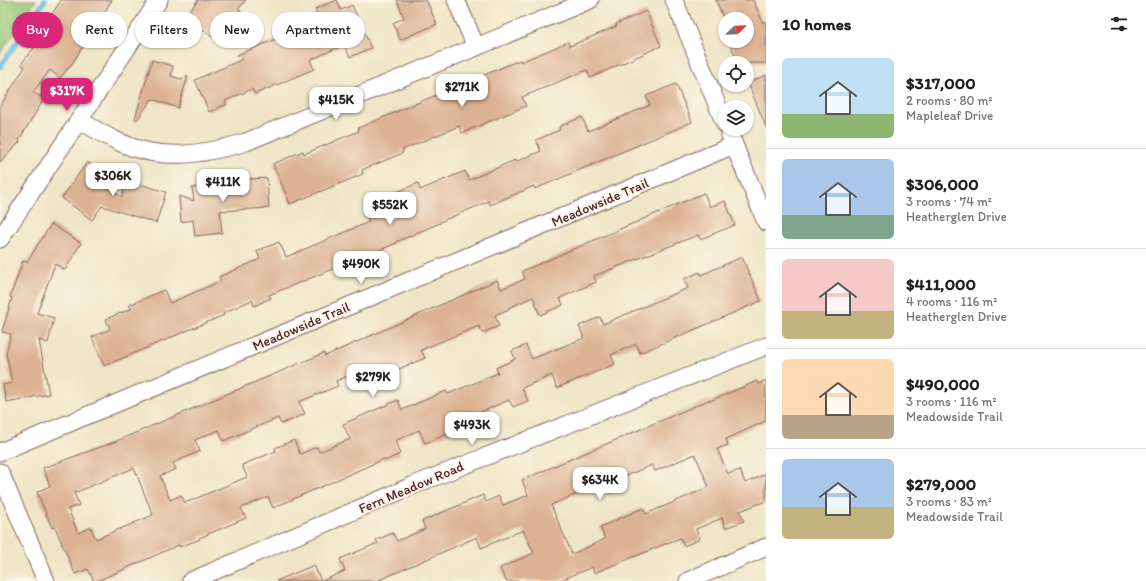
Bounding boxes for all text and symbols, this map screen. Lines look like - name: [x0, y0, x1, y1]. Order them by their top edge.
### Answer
- chip: Buy: [12, 12, 63, 48]
- chip: Rent: [71, 12, 127, 48]
- chip: Filters: [135, 12, 202, 48]
- chip: New: [210, 12, 264, 48]
- chip: Apartment: [272, 12, 365, 48]
- north arrow: [718, 12, 754, 48]
- map controls: [718, 12, 754, 136]
- icon: filters: [1108, 13, 1130, 35]
- text: 10 homes: [782, 14, 851, 34]
- button: locate: [718, 56, 754, 92]
- text: $317,000: [906, 73, 976, 93]
- pin: $271K: [434, 74, 490, 108]
- icon: home: [814, 74, 862, 122]
- pin: $317K: [39, 78, 95, 112]
- text: $271K: [445, 79, 479, 94]
- text: $317K: [50, 83, 84, 98]
- pin: $415K: [308, 87, 364, 121]
- text: $415K: [318, 92, 354, 107]
- text: 2 rooms · 80 m²: [906, 93, 993, 108]
- button: layers: [718, 100, 754, 136]
- text: Mapleleaf Drive: [906, 108, 993, 123]
- pin: $306K: [85, 163, 141, 197]
- text: $306K: [95, 168, 131, 183]
- pin: $411K: [195, 169, 251, 203]
- text: $411K: [206, 174, 240, 189]
- street label: Meadowside Trail: [549, 174, 652, 231]
- text: $306,000: [906, 174, 979, 194]
- icon: home: [814, 175, 862, 223]
- pin: $552K: [362, 192, 418, 226]
- text: 3 rooms · 74 m²: [906, 194, 992, 209]
- text: $552K: [372, 197, 408, 212]
- text: Heatherglen Drive: [906, 209, 1007, 224]
- pin: $490K: [333, 251, 389, 285]
- text: $490K: [342, 256, 380, 271]
- text: $411,000: [906, 274, 976, 294]
- icon: home: [814, 275, 862, 323]
- text: 4 rooms · 116 m²: [906, 294, 997, 309]
- street label: Meadowside Trail: [250, 298, 353, 355]
- text: Heatherglen Drive: [906, 309, 1007, 324]
- pin: $279K: [345, 364, 401, 398]
- text: $279K: [356, 369, 390, 384]
- text: $490,000: [906, 374, 980, 394]
- icon: home: [814, 375, 862, 423]
- text: 3 rooms · 116 m²: [906, 394, 997, 409]
- text: Meadowside Trail: [906, 409, 1003, 424]
- pin: $493K: [444, 412, 500, 446]
- text: $493K: [454, 417, 490, 432]
- street label: Fern Meadow Road: [356, 457, 467, 517]
- pin: $634K: [572, 467, 628, 501]
- text: $634K: [582, 472, 618, 487]
- text: $279,000: [906, 474, 976, 494]
- icon: home: [814, 475, 862, 523]
- text: 3 rooms · 83 m²: [906, 494, 992, 509]
- text: Meadowside Trail: [906, 509, 1003, 524]

